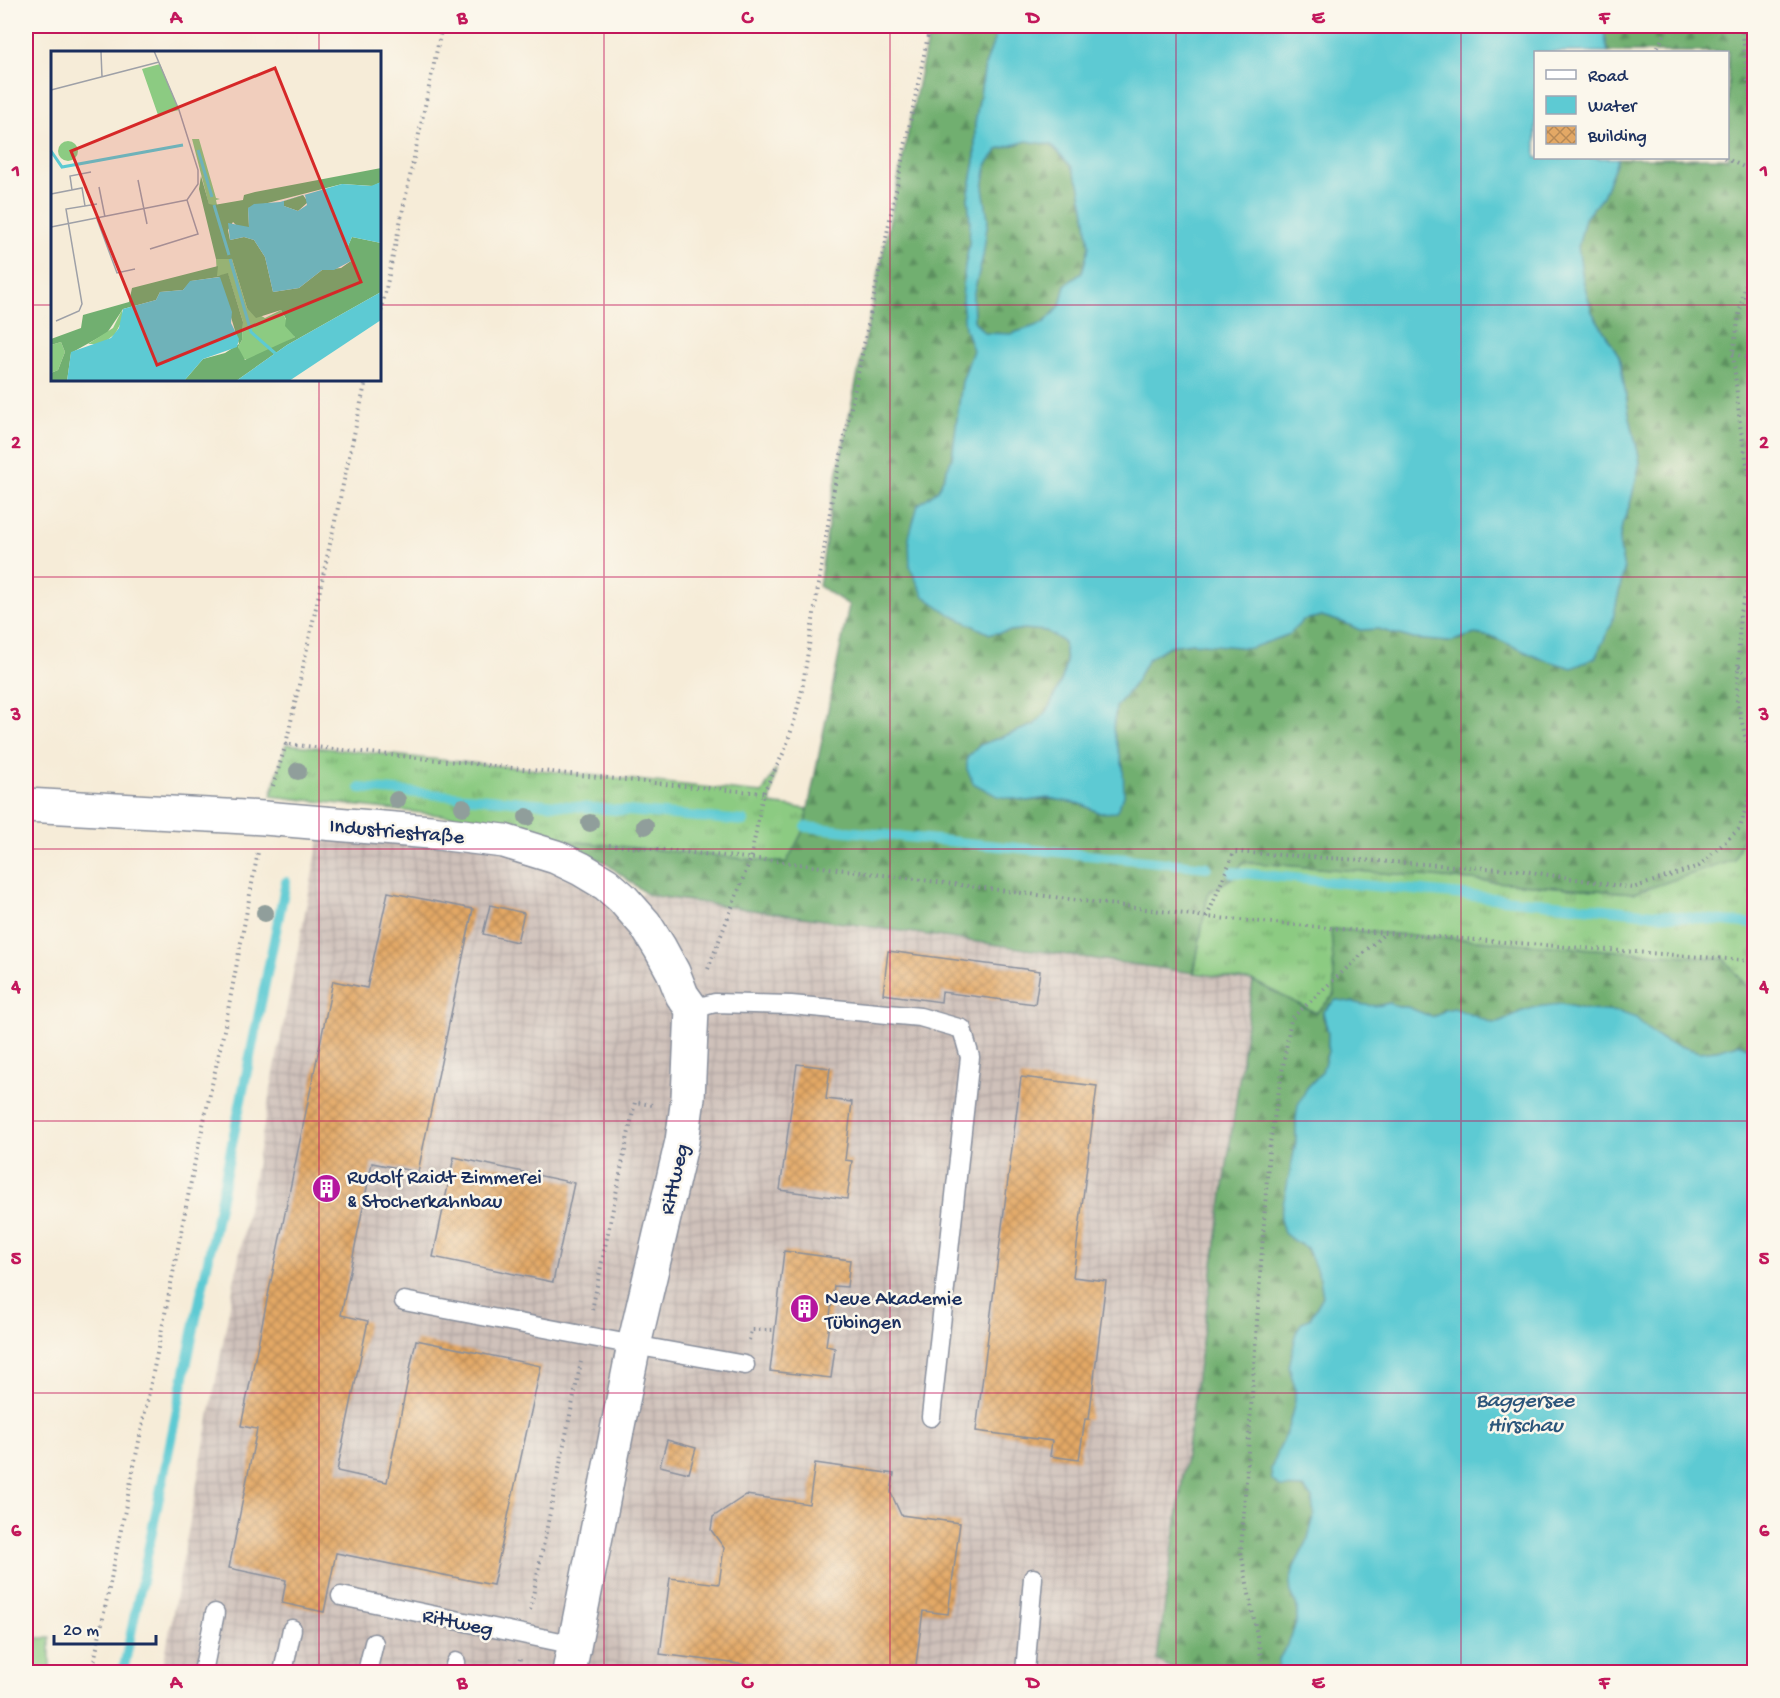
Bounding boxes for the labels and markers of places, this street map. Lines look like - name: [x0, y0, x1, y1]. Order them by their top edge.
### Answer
- place label: Rudolf Raidt Zimmerei & Stocherkahnbau: [347, 1167, 542, 1216]
- building icon: Rudolf Raidt Zimmerei & Stocherkahnbau: [310, 1172, 342, 1204]
- place label: Neue Akademie Tübingen: [824, 1288, 963, 1337]
- building icon: Neue Akademie Tübingen: [788, 1293, 820, 1325]

